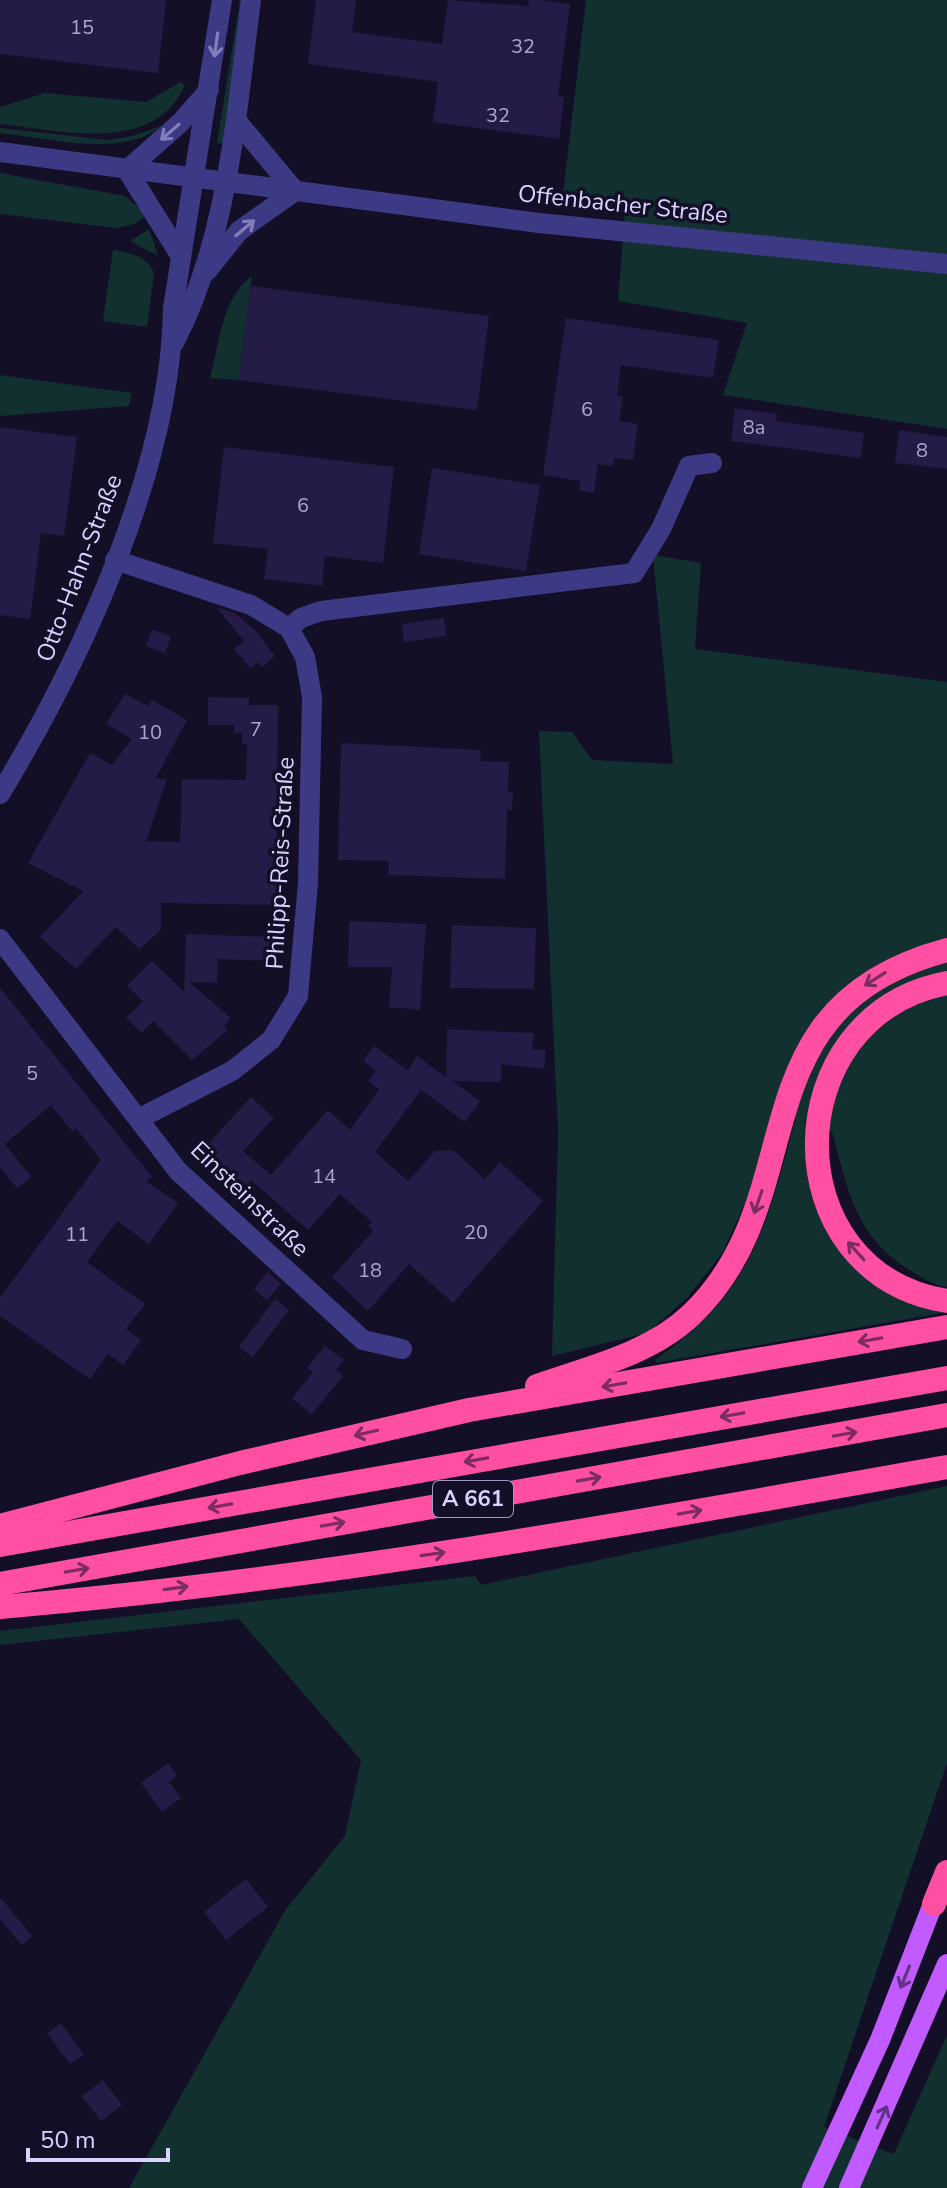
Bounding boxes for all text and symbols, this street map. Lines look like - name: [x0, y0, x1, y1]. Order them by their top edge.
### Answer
- house number: 15: [70, 14, 94, 41]
- one-way arrow: [208, 32, 223, 57]
- house number: 32: [511, 33, 535, 60]
- house number: 32: [486, 102, 510, 129]
- one-way arrow: [161, 123, 181, 141]
- street label: Offenbacher Straße: [516, 177, 730, 231]
- one-way arrow: [234, 219, 255, 237]
- house number: 6: [581, 396, 593, 423]
- house number: 8a: [743, 414, 765, 441]
- house number: 8: [916, 437, 928, 464]
- street label: Otto-Hahn-Straße: [29, 470, 129, 666]
- house number: 6: [297, 492, 309, 519]
- house number: 7: [250, 716, 262, 743]
- house number: 10: [138, 719, 162, 746]
- street label: Philipp-Reis-Straße: [258, 756, 302, 970]
- one-way arrow: [865, 971, 887, 988]
- house number: 5: [26, 1060, 38, 1087]
- street label: Einsteinstraße: [184, 1134, 316, 1264]
- house number: 14: [312, 1163, 336, 1190]
- one-way arrow: [749, 1190, 764, 1215]
- house number: 20: [464, 1219, 488, 1246]
- house number: 11: [65, 1221, 89, 1248]
- one-way arrow: [847, 1241, 865, 1261]
- house number: 18: [358, 1257, 382, 1284]
- one-way arrow: [858, 1334, 883, 1349]
- one-way arrow: [602, 1378, 627, 1393]
- one-way arrow: [720, 1409, 746, 1424]
- one-way arrow: [832, 1425, 857, 1440]
- one-way arrow: [354, 1427, 380, 1442]
- one-way arrow: [464, 1454, 489, 1469]
- one-way arrow: [575, 1470, 601, 1485]
- road number: A 661: [433, 1481, 513, 1517]
- one-way arrow: [208, 1499, 233, 1514]
- one-way arrow: [677, 1504, 702, 1519]
- one-way arrow: [319, 1515, 345, 1530]
- one-way arrow: [420, 1546, 445, 1561]
- one-way arrow: [64, 1561, 89, 1576]
- one-way arrow: [163, 1580, 188, 1595]
- one-way arrow: [897, 1964, 911, 1989]
- one-way arrow: [875, 2105, 890, 2130]
- scale bar: [28, 2112, 168, 2162]
- text: 50 m: [40, 2124, 96, 2156]

